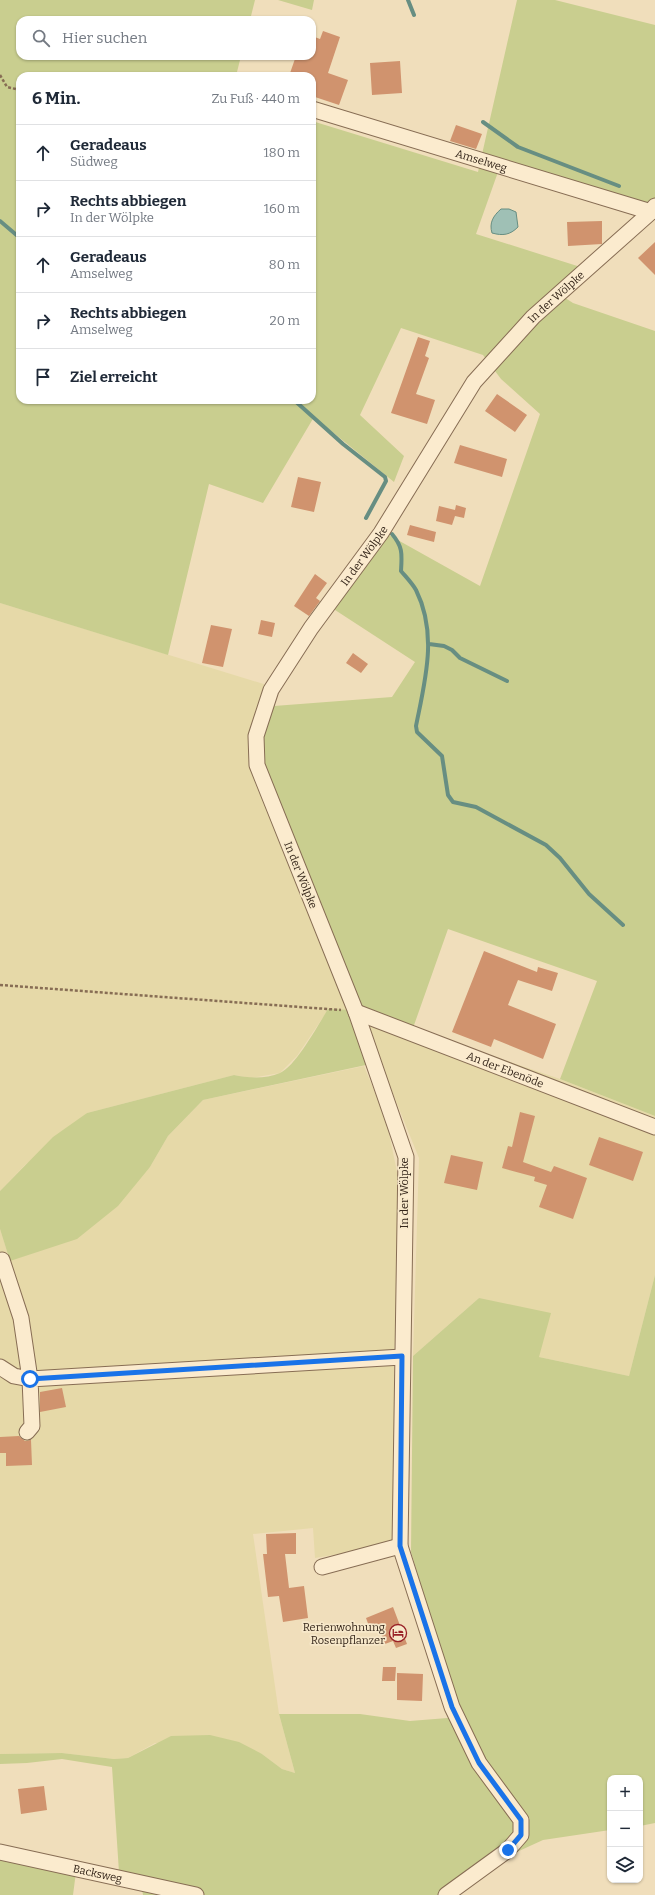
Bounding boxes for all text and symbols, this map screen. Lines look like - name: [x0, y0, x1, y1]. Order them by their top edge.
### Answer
- search box: [16, 16, 316, 60]
- icon: search: [30, 27, 52, 49]
- text: Hier suchen: [62, 29, 147, 47]
- text: 6 Min.: [32, 88, 81, 109]
- text: Zu Fuß · 440 m: [211, 91, 300, 106]
- text: Geradeaus: [70, 136, 147, 154]
- icon: ahead: [32, 142, 54, 164]
- text: 180 m: [264, 145, 300, 160]
- street label: Amselweg: [454, 147, 509, 175]
- text: Südweg: [70, 154, 118, 169]
- text: Rechts abbiegen: [70, 192, 186, 210]
- icon: right: [32, 198, 54, 220]
- text: 160 m: [264, 201, 300, 216]
- text: In der Wölpke: [70, 210, 154, 225]
- text: Geradeaus: [70, 248, 147, 266]
- icon: ahead: [32, 254, 54, 276]
- text: 80 m: [269, 257, 300, 272]
- text: Amselweg: [70, 266, 133, 281]
- street label: In der Wölpke: [525, 269, 587, 325]
- text: Rechts abbiegen: [70, 304, 186, 322]
- icon: right: [32, 310, 54, 332]
- text: 20 m: [270, 313, 300, 328]
- text: Amselweg: [70, 322, 133, 337]
- icon: arrive: [32, 366, 54, 388]
- text: Ziel erreicht: [70, 368, 158, 386]
- street label: In der Wölpke: [338, 524, 391, 589]
- street label: In der Wölpke: [281, 840, 320, 911]
- street label: An der Ebenöde: [465, 1049, 546, 1091]
- street label: In der Wölpke: [398, 1157, 411, 1229]
- route start: [21, 1370, 39, 1388]
- place label: Rerienwohnung Rosenpflanzer: [303, 1621, 385, 1647]
- hotel icon: Rerienwohnung Rosenpflanzer: [388, 1623, 408, 1643]
- map controls: [607, 1775, 643, 1883]
- button: +: [607, 1775, 643, 1811]
- button: −: [607, 1811, 643, 1847]
- route end: [499, 1841, 517, 1859]
- button: layers: [607, 1847, 643, 1883]
- street label: Backsweg: [72, 1862, 123, 1886]

